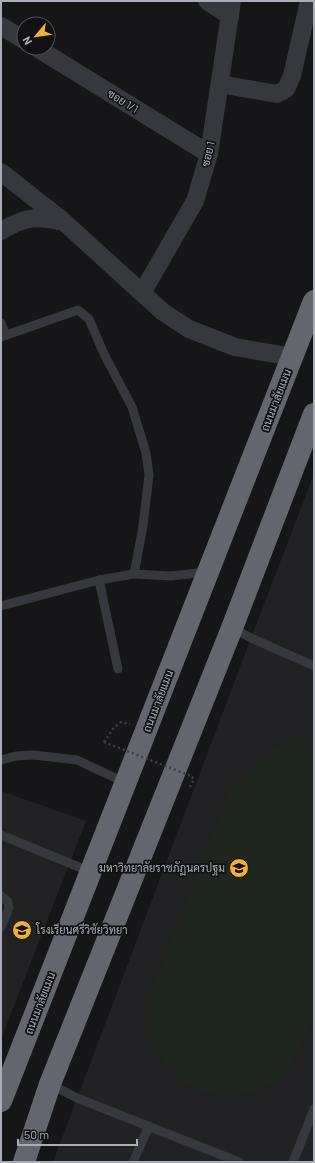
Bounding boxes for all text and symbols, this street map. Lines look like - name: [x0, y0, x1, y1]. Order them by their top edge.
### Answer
- north arrow: [16, 16, 56, 56]
- text: N: [19, 35, 34, 47]
- street label: ซอย 1/1: [105, 86, 141, 115]
- street label: ซอย 1: [198, 140, 217, 168]
- street label: ถนนมาลัยแมน: [258, 367, 293, 433]
- street label: ถนนมาลัยแมน: [140, 668, 175, 734]
- school or university icon: มหาวิทยาลัยราชภัฏนครปฐม: [228, 857, 250, 879]
- place label: มหาวิทยาลัยราชภัฏนครปฐม: [99, 861, 225, 876]
- school or university icon: โรงเรียนศรีวิชัยวิทยา: [11, 919, 33, 941]
- place label: โรงเรียนศรีวิชัยวิทยา: [35, 922, 128, 936]
- street label: ถนนมาลัยแมน: [22, 970, 57, 1036]
- scale bar: [18, 1121, 137, 1147]
- text: 50 m: [24, 1127, 49, 1141]

